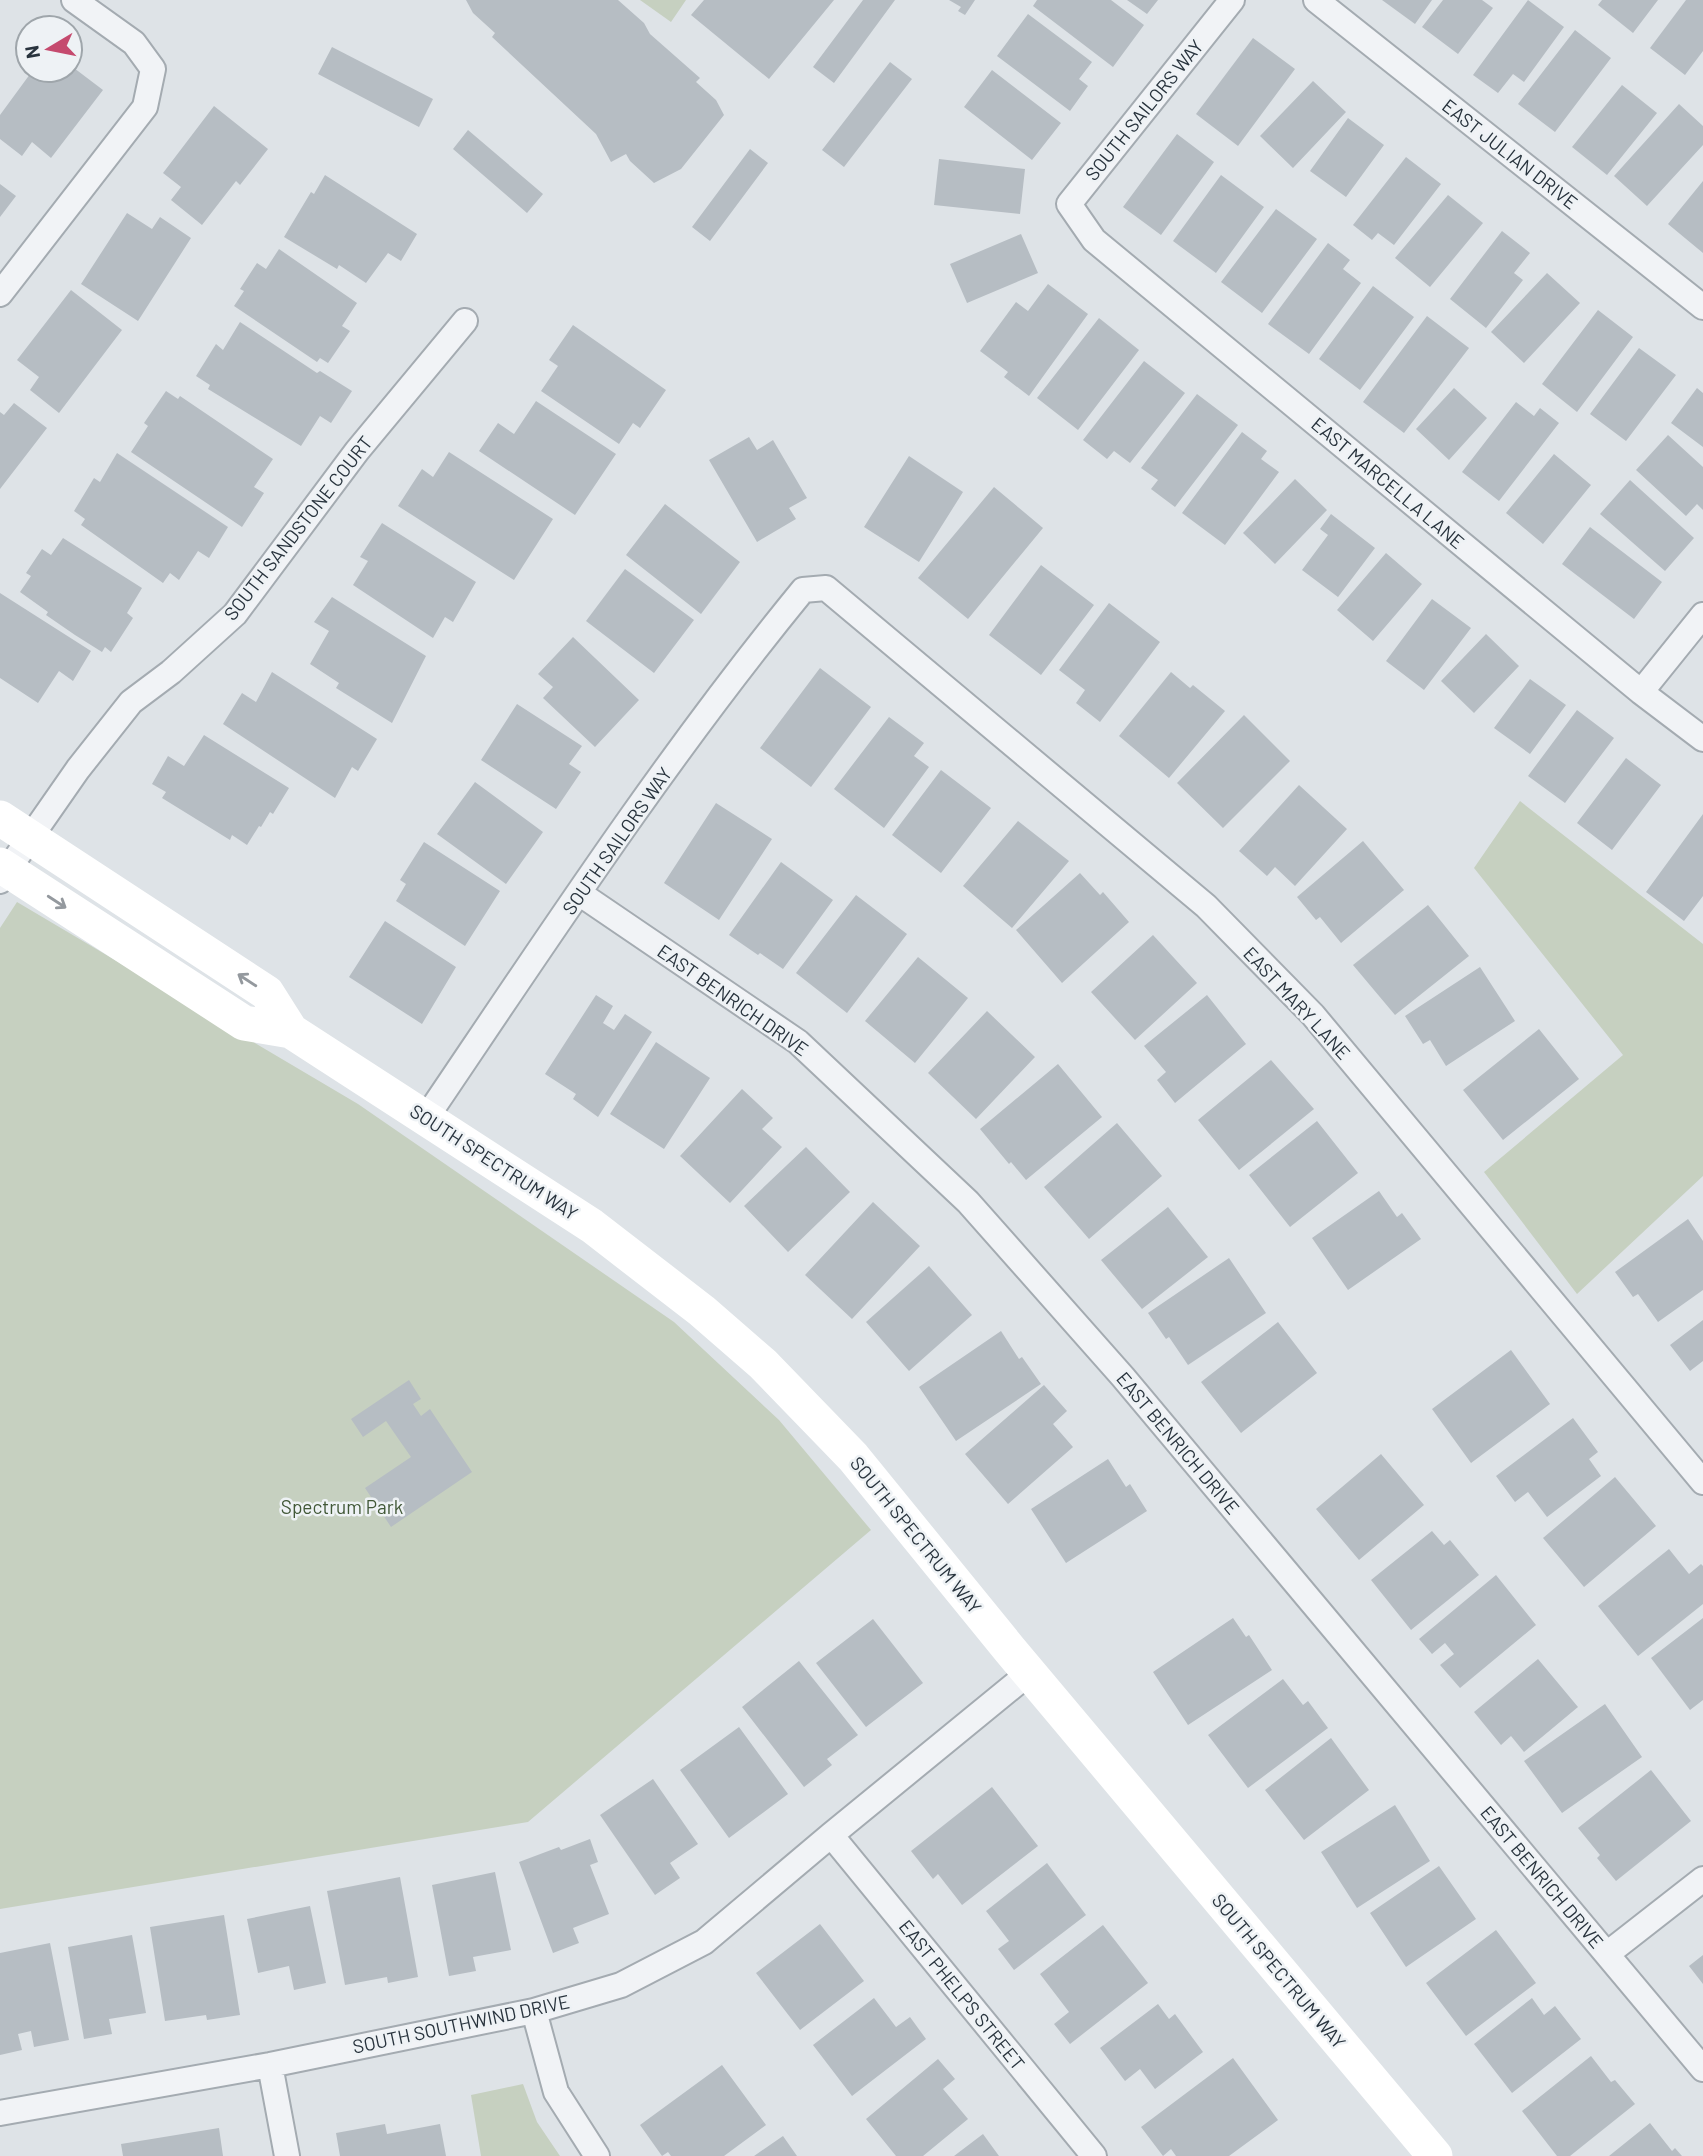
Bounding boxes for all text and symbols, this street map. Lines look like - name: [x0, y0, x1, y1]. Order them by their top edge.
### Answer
- north arrow: [14, 14, 84, 84]
- street label: SOUTH SAILORS WAY: [1080, 34, 1208, 185]
- text: N: [19, 44, 44, 60]
- street label: EAST JULIAN DRIVE: [1438, 94, 1583, 214]
- street label: EAST MARCELLA LANE: [1307, 412, 1469, 553]
- street label: SOUTH SANDSTONE COURT: [218, 431, 377, 624]
- street label: SOUTH SAILORS WAY: [557, 762, 676, 919]
- one-way arrow: [47, 896, 67, 910]
- street label: EAST BENRICH DRIVE: [653, 939, 813, 1060]
- street label: EAST MARY LANE: [1239, 941, 1356, 1064]
- one-way arrow: [238, 973, 258, 987]
- street label: SOUTH SPECTRUM WAY: [406, 1099, 583, 1225]
- street label: EAST BENRICH DRIVE: [1112, 1367, 1245, 1519]
- street label: SOUTH SPECTRUM WAY: [846, 1451, 987, 1618]
- park label: Spectrum Park: [281, 1495, 403, 1518]
- street label: EAST BENRICH DRIVE: [1476, 1801, 1609, 1953]
- street label: SOUTH SPECTRUM WAY: [1208, 1888, 1351, 2053]
- street label: EAST PHELPS STREET: [895, 1915, 1030, 2074]
- street label: SOUTH SOUTHWIND DRIVE: [350, 1989, 571, 2058]

